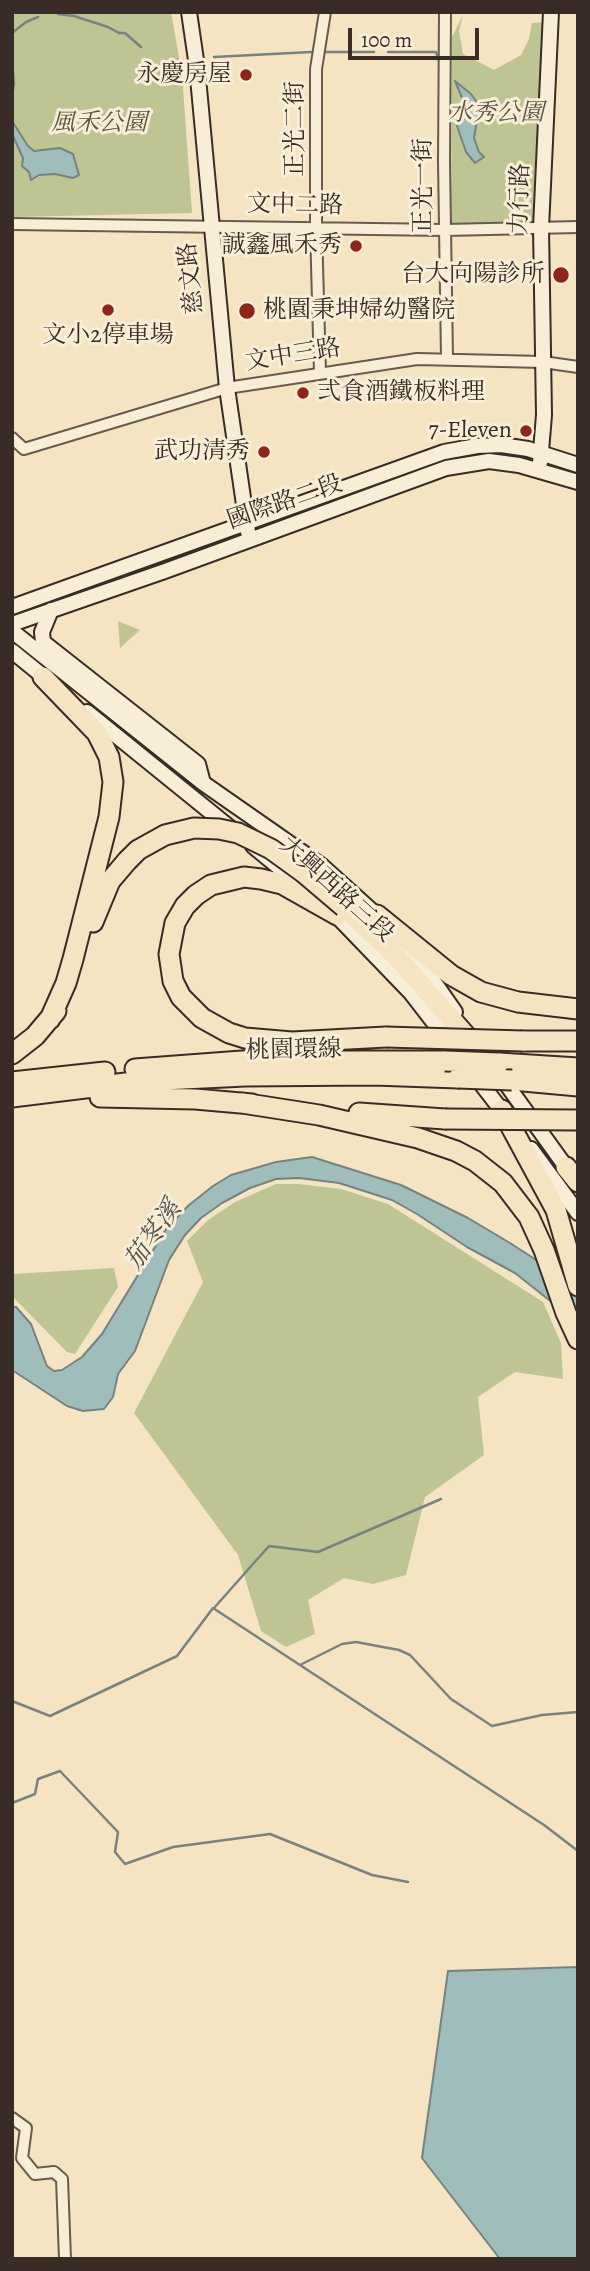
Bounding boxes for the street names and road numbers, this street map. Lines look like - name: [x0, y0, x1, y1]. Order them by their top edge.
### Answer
- street label: 正光二街: [282, 81, 310, 177]
- street label: 正光一街: [410, 138, 438, 234]
- street label: 力行路: [505, 163, 537, 235]
- street label: 文中二路: [247, 191, 343, 221]
- street label: 慈文路: [174, 241, 210, 315]
- street label: 文中三路: [243, 334, 343, 378]
- street label: 國際路二段: [224, 470, 346, 536]
- street label: 大興西路三段: [273, 831, 399, 949]
- street label: 桃園環線: [246, 1036, 342, 1066]

